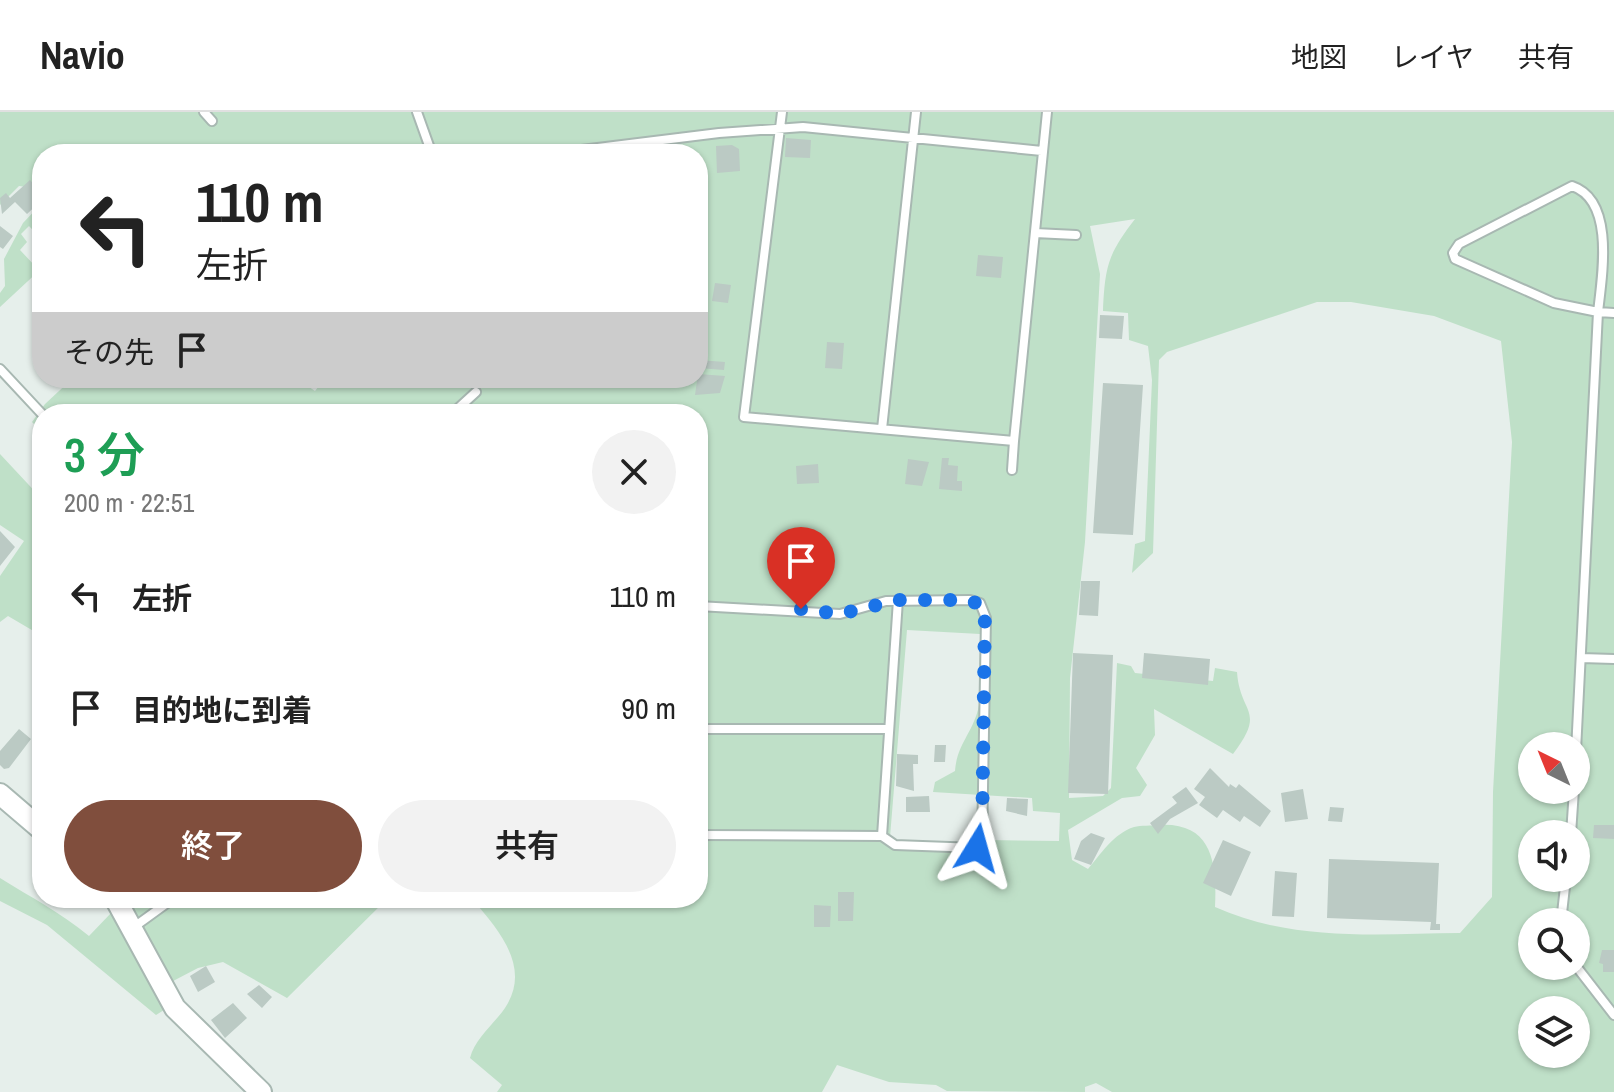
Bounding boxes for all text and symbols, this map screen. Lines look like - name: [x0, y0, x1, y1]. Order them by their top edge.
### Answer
- text: Navio: [40, 30, 125, 81]
- text: 地図: [1291, 38, 1347, 76]
- text: レイヤ: [1391, 38, 1474, 76]
- text: 共有: [1518, 38, 1574, 76]
- text: 110 m: [196, 164, 324, 239]
- icon: left: [64, 176, 168, 280]
- text: 左折: [196, 241, 268, 289]
- icon: arrive: [170, 328, 214, 372]
- text: その先: [64, 332, 154, 372]
- text: 3 分: [64, 422, 145, 487]
- button: close: [592, 430, 676, 514]
- text: 200 m · 22:51: [64, 485, 194, 520]
- pin: [767, 527, 835, 609]
- icon: arrive: [779, 539, 823, 583]
- icon: left: [64, 574, 108, 618]
- text: 110 m: [609, 576, 676, 616]
- text: 左折: [132, 578, 192, 618]
- icon: arrive: [64, 686, 108, 730]
- text: 90 m: [621, 688, 676, 728]
- text: 目的地に到着: [132, 690, 312, 730]
- north arrow: [1518, 732, 1590, 804]
- map controls: [1518, 732, 1590, 1068]
- button: 終了: [64, 800, 362, 892]
- button: 共有: [378, 800, 676, 892]
- position arrow: [935, 806, 1019, 890]
- button: sound: [1518, 820, 1590, 892]
- button: search: [1518, 908, 1590, 980]
- button: layers: [1518, 996, 1590, 1068]

